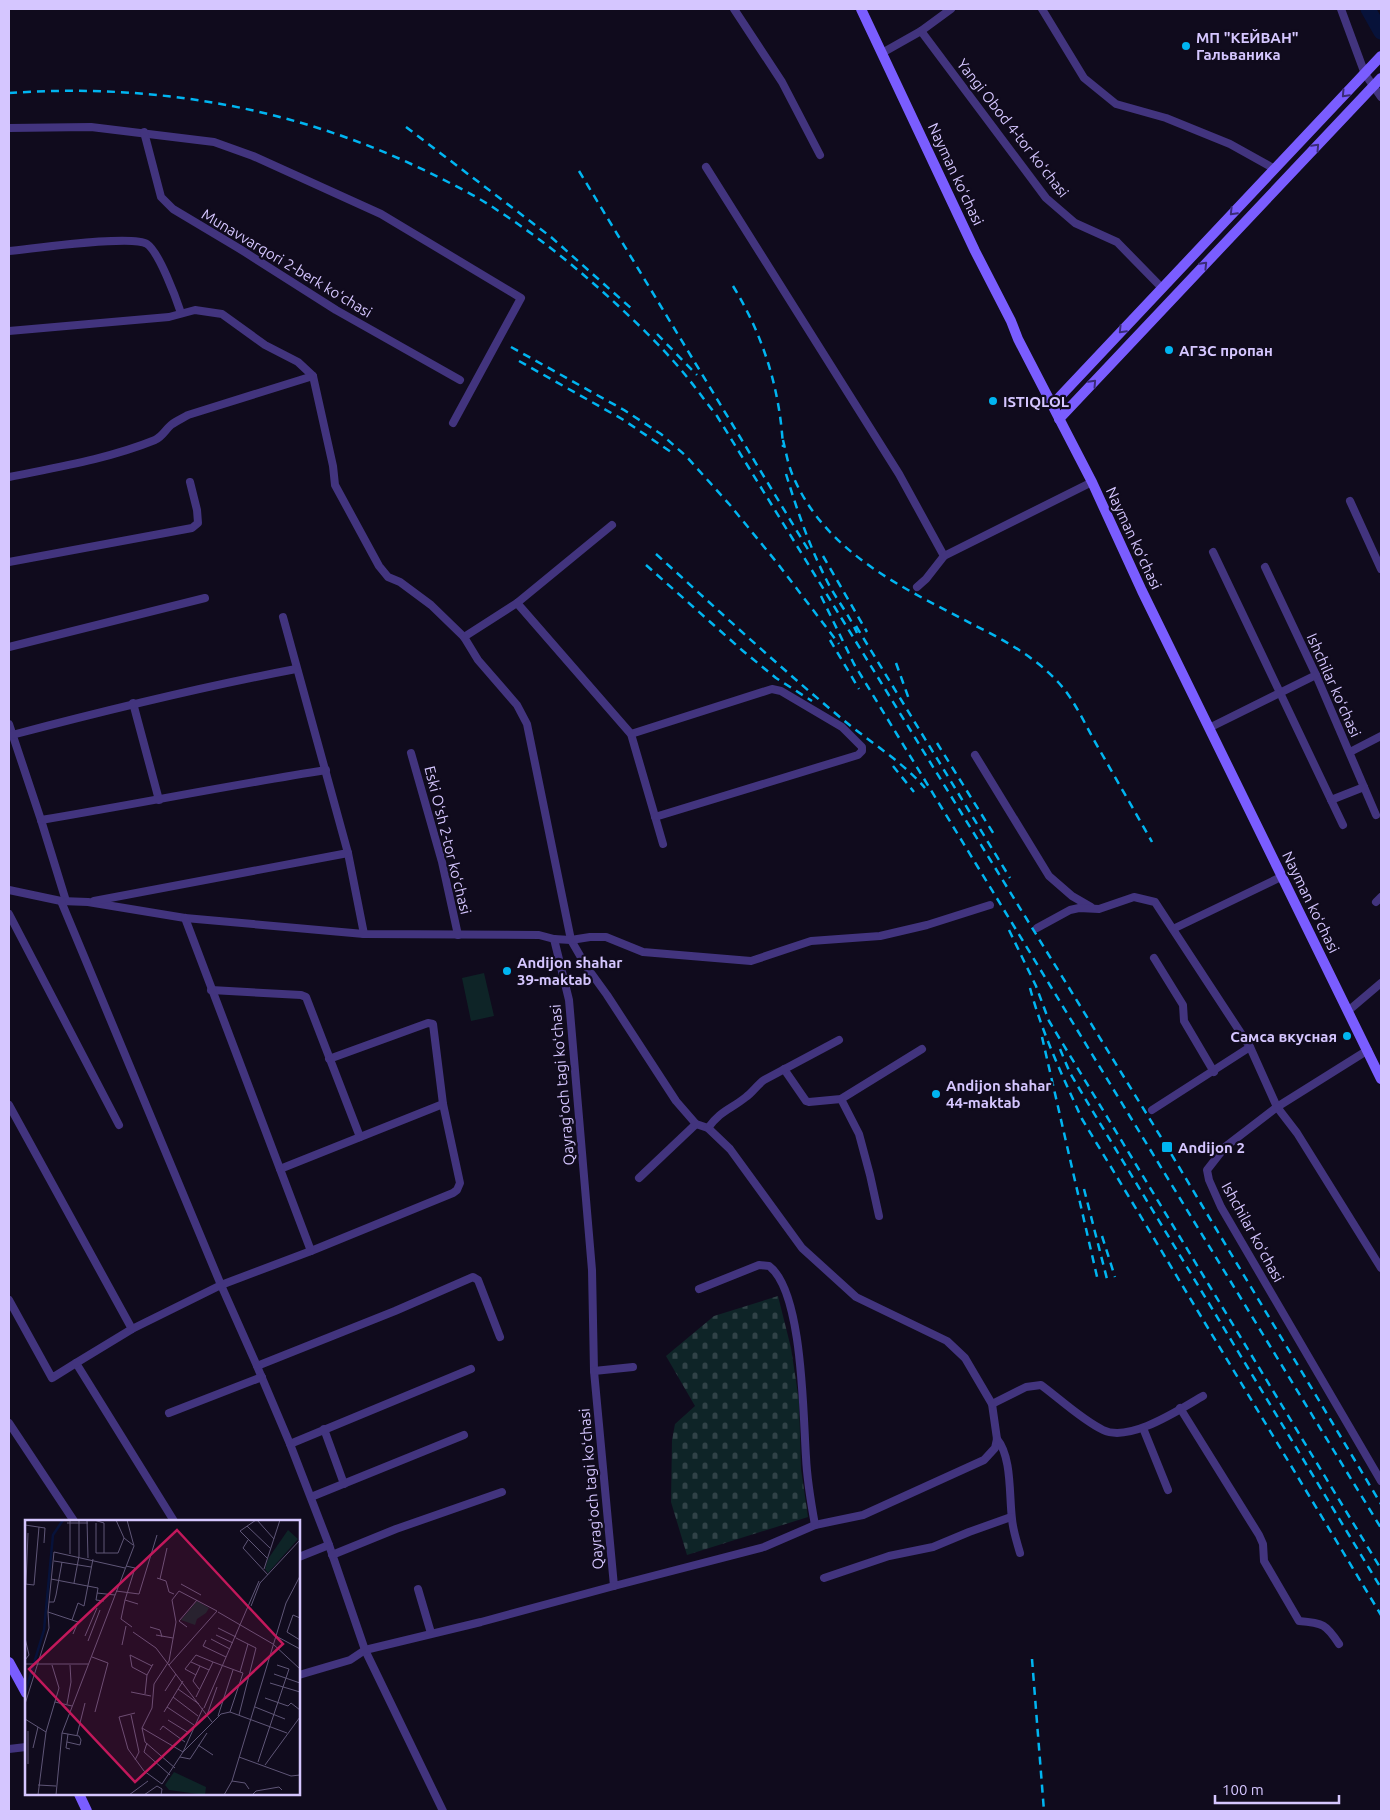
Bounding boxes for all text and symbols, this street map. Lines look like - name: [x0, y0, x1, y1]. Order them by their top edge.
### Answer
- place label: МП "КЕЙВАН" Гальваника: [1196, 28, 1299, 63]
- marker: МП "КЕЙВАН" Гальваника: [1180, 40, 1192, 52]
- street label: Yangi Obod 4-tor koʻchasi: [954, 55, 1072, 201]
- one-way arrow: [1342, 89, 1351, 98]
- street label: Nayman koʻchasi: [925, 120, 987, 228]
- one-way arrow: [1310, 144, 1319, 153]
- street label: Munavvarqori 2-berk koʻchasi: [199, 205, 375, 321]
- one-way arrow: [1230, 206, 1239, 215]
- one-way arrow: [1198, 262, 1207, 271]
- one-way arrow: [1119, 324, 1128, 333]
- place label: АГЗС пропан: [1179, 342, 1273, 359]
- marker: АГЗС пропан: [1163, 344, 1175, 356]
- one-way arrow: [1087, 380, 1096, 389]
- place label: ISTIQLOL: [1003, 393, 1069, 410]
- marker: ISTIQLOL: [987, 395, 999, 407]
- street label: Nayman koʻchasi: [1103, 484, 1165, 592]
- street label: Ishchilar koʻchasi: [1304, 631, 1364, 739]
- street label: Eski Oʻsh 2-tor koʻchasi: [421, 764, 475, 916]
- street label: Nayman koʻchasi: [1279, 848, 1343, 956]
- place label: Andijon shahar 39-maktab: [517, 954, 623, 988]
- marker: Andijon shahar 39-maktab: [501, 965, 513, 977]
- street label: Qayragʻoch tagi koʻchasi: [546, 1004, 578, 1166]
- place label: Самса вкусная: [1230, 1028, 1337, 1045]
- marker: Самса вкусная: [1341, 1030, 1353, 1042]
- place label: Andijon shahar 44-maktab: [946, 1077, 1052, 1111]
- marker: Andijon shahar 44-maktab: [930, 1088, 942, 1100]
- place label: Andijon 2: [1178, 1139, 1245, 1156]
- marker: Andijon 2: [1160, 1140, 1174, 1154]
- street label: Ishchilar koʻchasi: [1218, 1179, 1288, 1285]
- street label: Qayragʻoch tagi koʻchasi: [575, 1408, 607, 1570]
- inset map: [25, 1520, 300, 1795]
- scale bar: [1215, 1772, 1339, 1804]
- text: 100 m: [1222, 1781, 1264, 1798]

